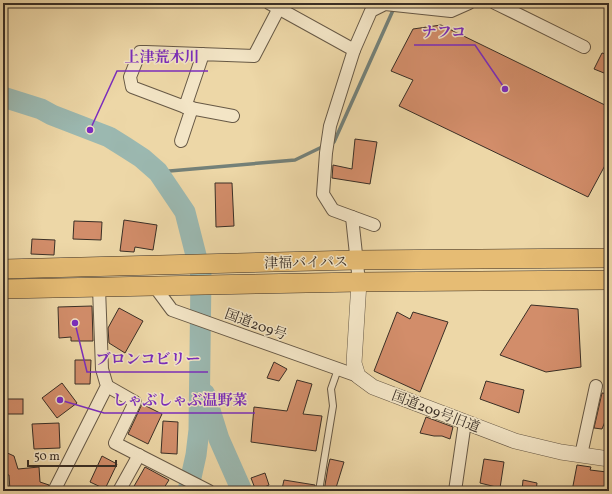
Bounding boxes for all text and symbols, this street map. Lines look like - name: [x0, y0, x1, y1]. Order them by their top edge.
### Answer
- callout: ナフコ: [414, 18, 475, 45]
- text: ナフコ: [422, 23, 466, 44]
- callout: 上津荒木川: [117, 44, 208, 71]
- text: 上津荒木川: [124, 48, 200, 69]
- street label: 津福バイパス: [264, 253, 348, 274]
- street label: 国道209号: [222, 305, 289, 345]
- callout: ブロンコビリー: [87, 345, 208, 372]
- text: ブロンコビリー: [95, 350, 201, 371]
- callout: しゃぶしゃぶ温野菜: [104, 386, 255, 413]
- street label: 国道209号旧道: [389, 387, 482, 438]
- text: しゃぶしゃぶ温野菜: [112, 391, 248, 412]
- scale bar: [28, 442, 116, 468]
- text: 50 m: [34, 449, 60, 465]

